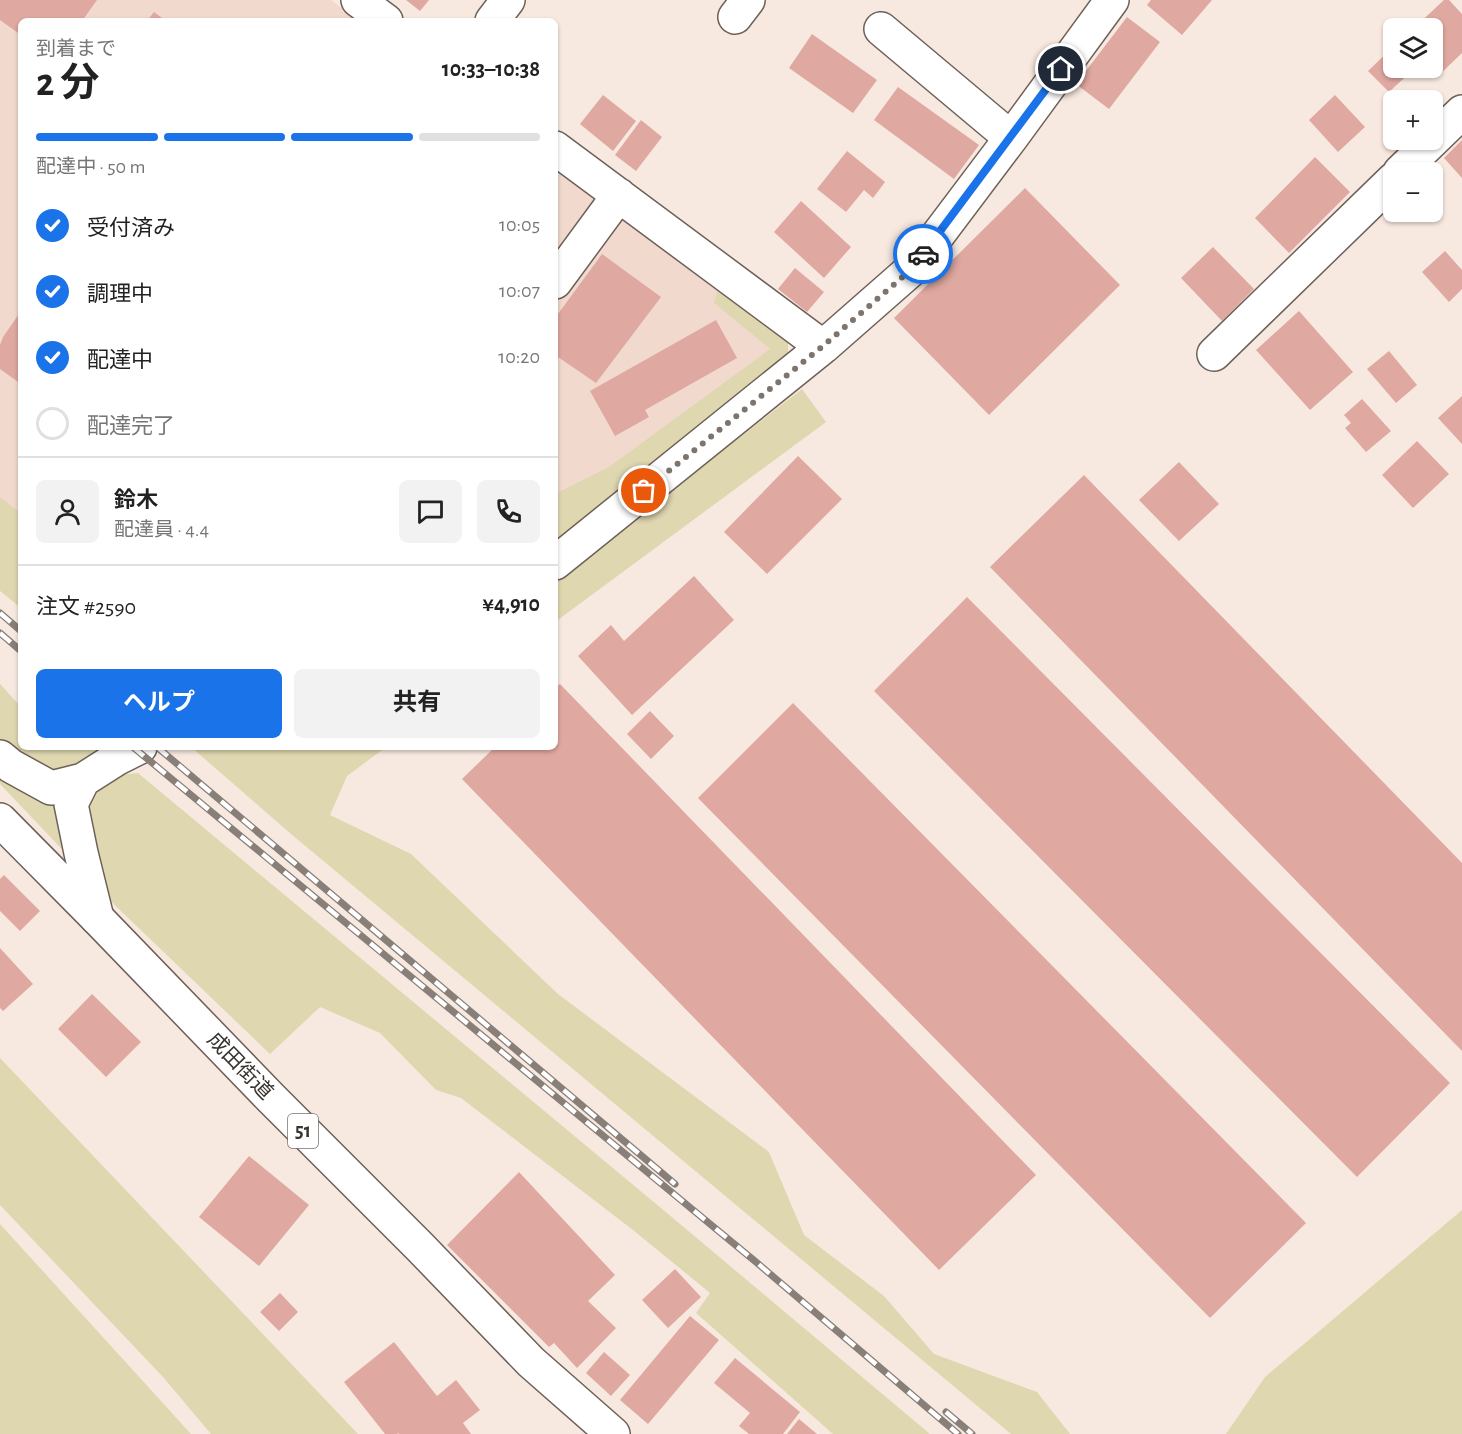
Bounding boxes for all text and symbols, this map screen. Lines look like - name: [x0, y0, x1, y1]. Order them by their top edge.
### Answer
- map controls: [1383, 18, 1443, 222]
- button: layers: [1383, 18, 1443, 78]
- text: 到着まで: [36, 39, 116, 59]
- pin: [1035, 43, 1086, 94]
- icon: home: [1044, 52, 1077, 85]
- text: 10:33–10:38: [442, 58, 540, 80]
- text: 2 分: [36, 64, 99, 103]
- button: +: [1383, 90, 1443, 150]
- text: 配達中 · 50 m: [36, 157, 145, 177]
- button: −: [1383, 162, 1443, 222]
- icon: check: [36, 209, 69, 242]
- text: 10:05: [499, 215, 540, 235]
- text: 受付済み: [87, 217, 175, 239]
- courier: [893, 224, 953, 284]
- icon: car: [907, 238, 940, 271]
- icon: check: [36, 275, 69, 308]
- text: 10:07: [499, 281, 540, 301]
- text: 調理中: [87, 283, 153, 305]
- icon: check: [36, 341, 69, 374]
- text: 10:20: [498, 347, 540, 367]
- text: 配達中: [87, 349, 153, 371]
- text: 配達完了: [87, 415, 175, 437]
- pin: [618, 465, 669, 516]
- icon: bag: [627, 474, 660, 507]
- button: person: [36, 480, 99, 543]
- button: chat: [399, 480, 462, 543]
- button: phone: [477, 480, 540, 543]
- text: 鈴木: [114, 489, 158, 511]
- text: 配達員 · 4.4: [114, 520, 209, 540]
- text: ¥4,910: [482, 593, 540, 615]
- text: 注文 #2590: [36, 596, 136, 618]
- button: ヘルプ: [36, 669, 282, 738]
- button: 共有: [294, 669, 540, 738]
- street label: 成田街道: [203, 1028, 277, 1104]
- road number: 51: [288, 1114, 318, 1148]

